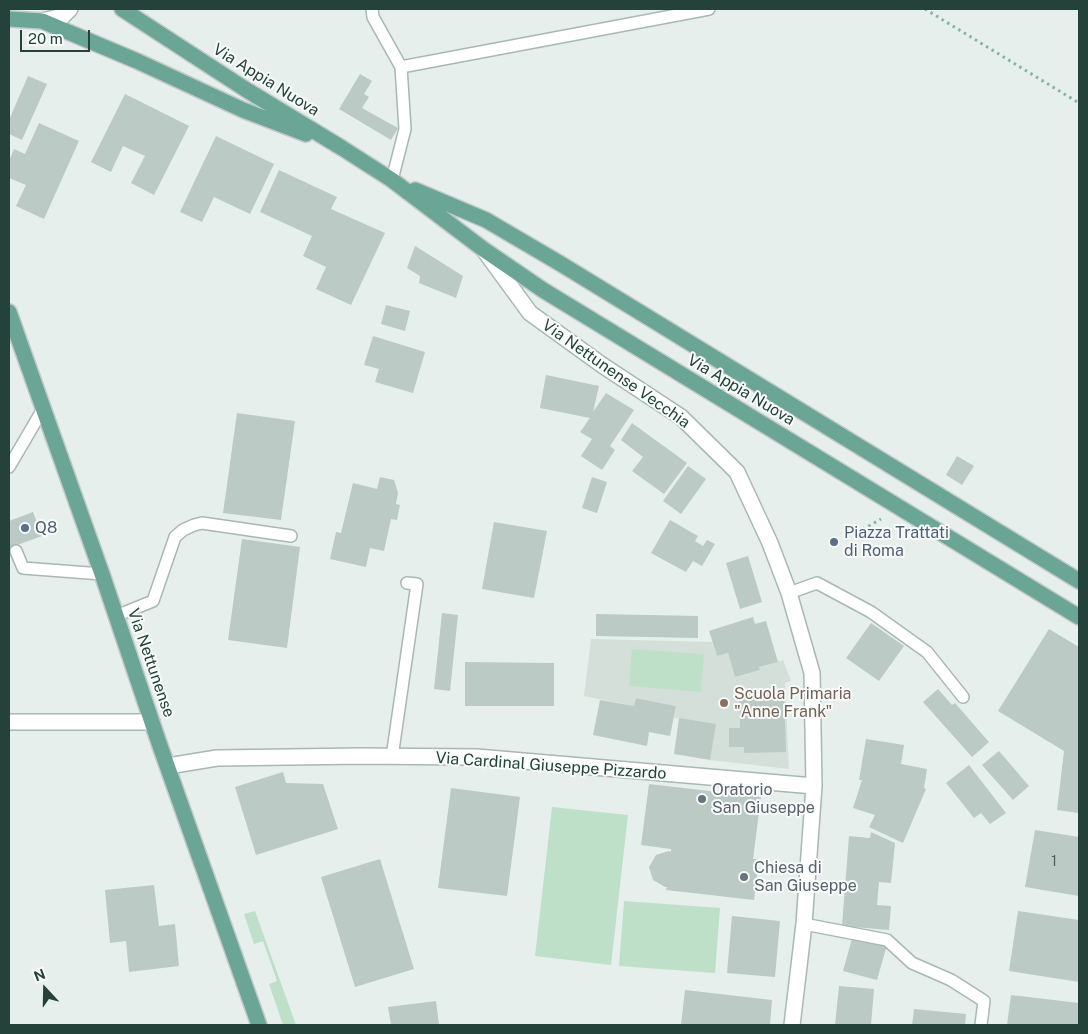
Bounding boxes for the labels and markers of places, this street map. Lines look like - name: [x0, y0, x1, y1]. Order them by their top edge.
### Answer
- place label: Q8: [35, 518, 57, 538]
- marker: Q8: [19, 522, 31, 534]
- place label: Piazza Trattati di Roma: [844, 523, 949, 561]
- marker: Piazza Trattati di Roma: [828, 536, 840, 548]
- place label: Scuola Primaria "Anne Frank": [734, 684, 851, 722]
- marker: Scuola Primaria "Anne Frank": [718, 697, 730, 709]
- place label: Oratorio San Giuseppe: [712, 780, 815, 818]
- marker: Oratorio San Giuseppe: [696, 793, 708, 805]
- place label: Chiesa di San Giuseppe: [754, 858, 857, 896]
- marker: Chiesa di San Giuseppe: [738, 871, 750, 883]

